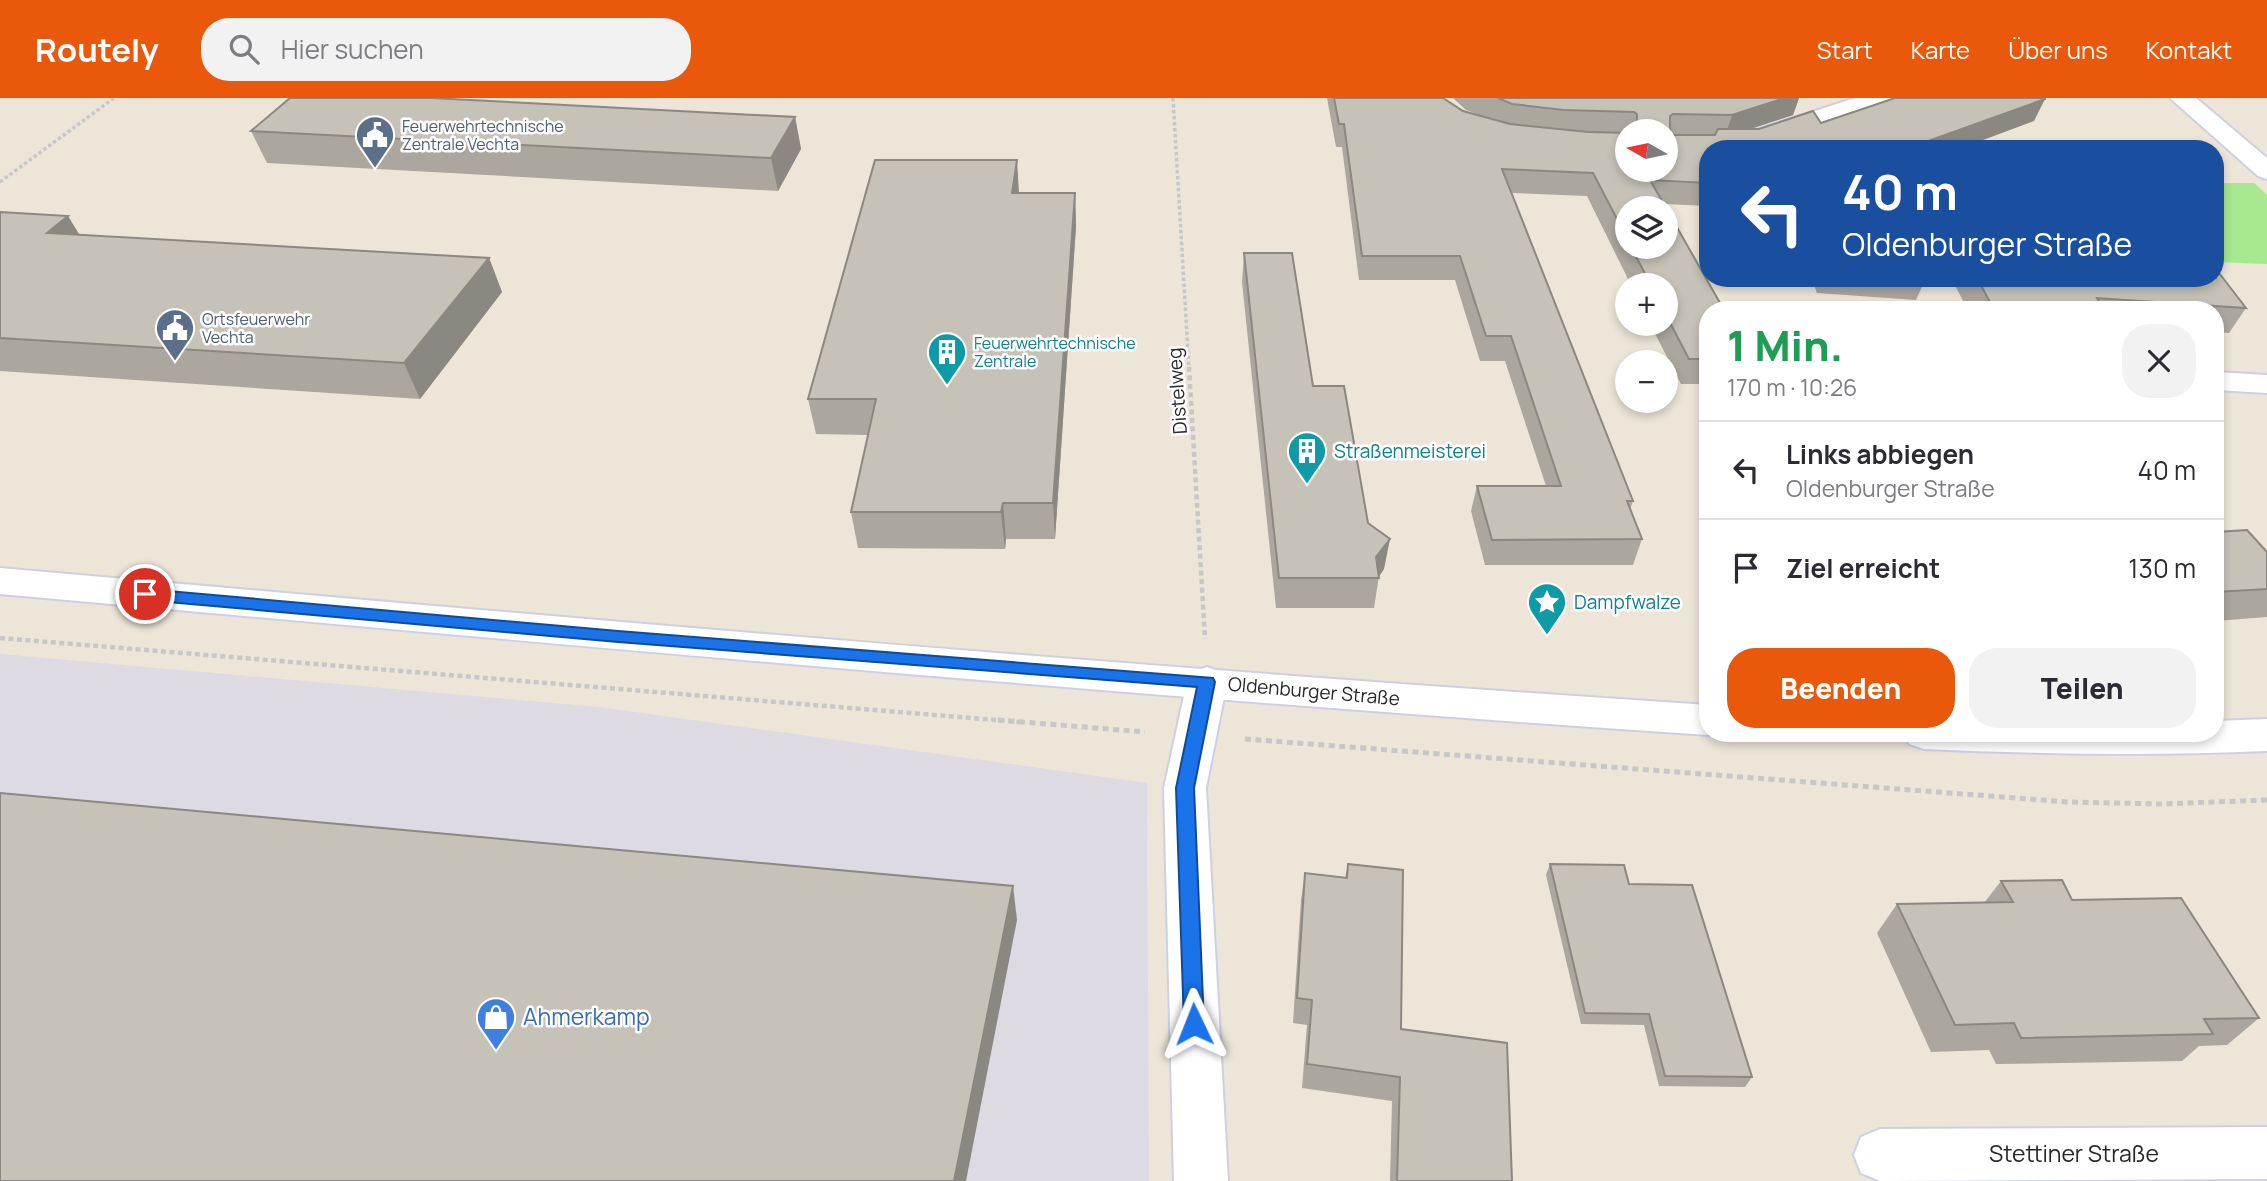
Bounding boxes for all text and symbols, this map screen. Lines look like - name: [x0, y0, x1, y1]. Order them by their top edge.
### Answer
- search box: [201, 18, 691, 81]
- text: Routely: [35, 27, 159, 72]
- icon: search: [225, 30, 263, 68]
- text: Hier suchen: [281, 31, 424, 67]
- text: Start: [1817, 33, 1873, 66]
- text: Karte: [1911, 33, 1970, 66]
- text: Über uns: [2008, 33, 2108, 66]
- text: Kontakt: [2146, 33, 2232, 66]
- public building icon: Feuerwehrtechnische Zentrale Vechta: [354, 114, 396, 169]
- place label: Feuerwehrtechnische Zentrale Vechta: [402, 115, 564, 155]
- north arrow: [1615, 119, 1678, 182]
- map controls: [1615, 119, 1678, 413]
- text: 40 m: [1842, 158, 1958, 225]
- icon: left: [1727, 168, 1818, 259]
- button: layers: [1615, 196, 1678, 259]
- text: Oldenburger Straße: [1842, 222, 2132, 266]
- button: +: [1615, 273, 1678, 336]
- public building icon: Ortsfeuerwehr Vechta: [154, 307, 196, 362]
- place label: Ortsfeuerwehr Vechta: [202, 308, 310, 348]
- text: 1 Min.: [1727, 316, 1843, 374]
- button: close: [2122, 324, 2196, 398]
- building icon: Feuerwehrtechnische Zentrale: [926, 331, 968, 386]
- place label: Feuerwehrtechnische Zentrale: [974, 332, 1136, 372]
- street label: Distelweg: [1161, 347, 1193, 435]
- button: −: [1615, 350, 1678, 413]
- text: 170 m · 10:26: [1727, 371, 1857, 403]
- building icon: Straßenmeisterei: [1286, 430, 1328, 485]
- text: Links abbiegen: [1786, 436, 1974, 472]
- place label: Straßenmeisterei: [1334, 438, 1486, 464]
- icon: left: [1727, 451, 1765, 489]
- text: 40 m: [2138, 452, 2196, 488]
- text: Oldenburger Straße: [1786, 472, 1995, 504]
- icon: arrive: [1727, 549, 1765, 587]
- text: Ziel erreicht: [1786, 550, 1940, 586]
- text: 130 m: [2128, 550, 2196, 586]
- pin: [115, 564, 175, 624]
- icon: arrive: [126, 575, 164, 613]
- place icon: Dampfwalze: [1526, 581, 1568, 636]
- place label: Dampfwalze: [1574, 589, 1681, 615]
- button: Beenden: [1727, 648, 1955, 728]
- button: Teilen: [1969, 648, 2196, 728]
- street label: Oldenburger Straße: [1227, 671, 1401, 711]
- position arrow: [1157, 987, 1231, 1061]
- shop icon: Ahmerkamp: [475, 996, 517, 1051]
- place label: Ahmerkamp: [523, 1000, 650, 1032]
- street label: Stettiner Straße: [1989, 1137, 2159, 1169]

